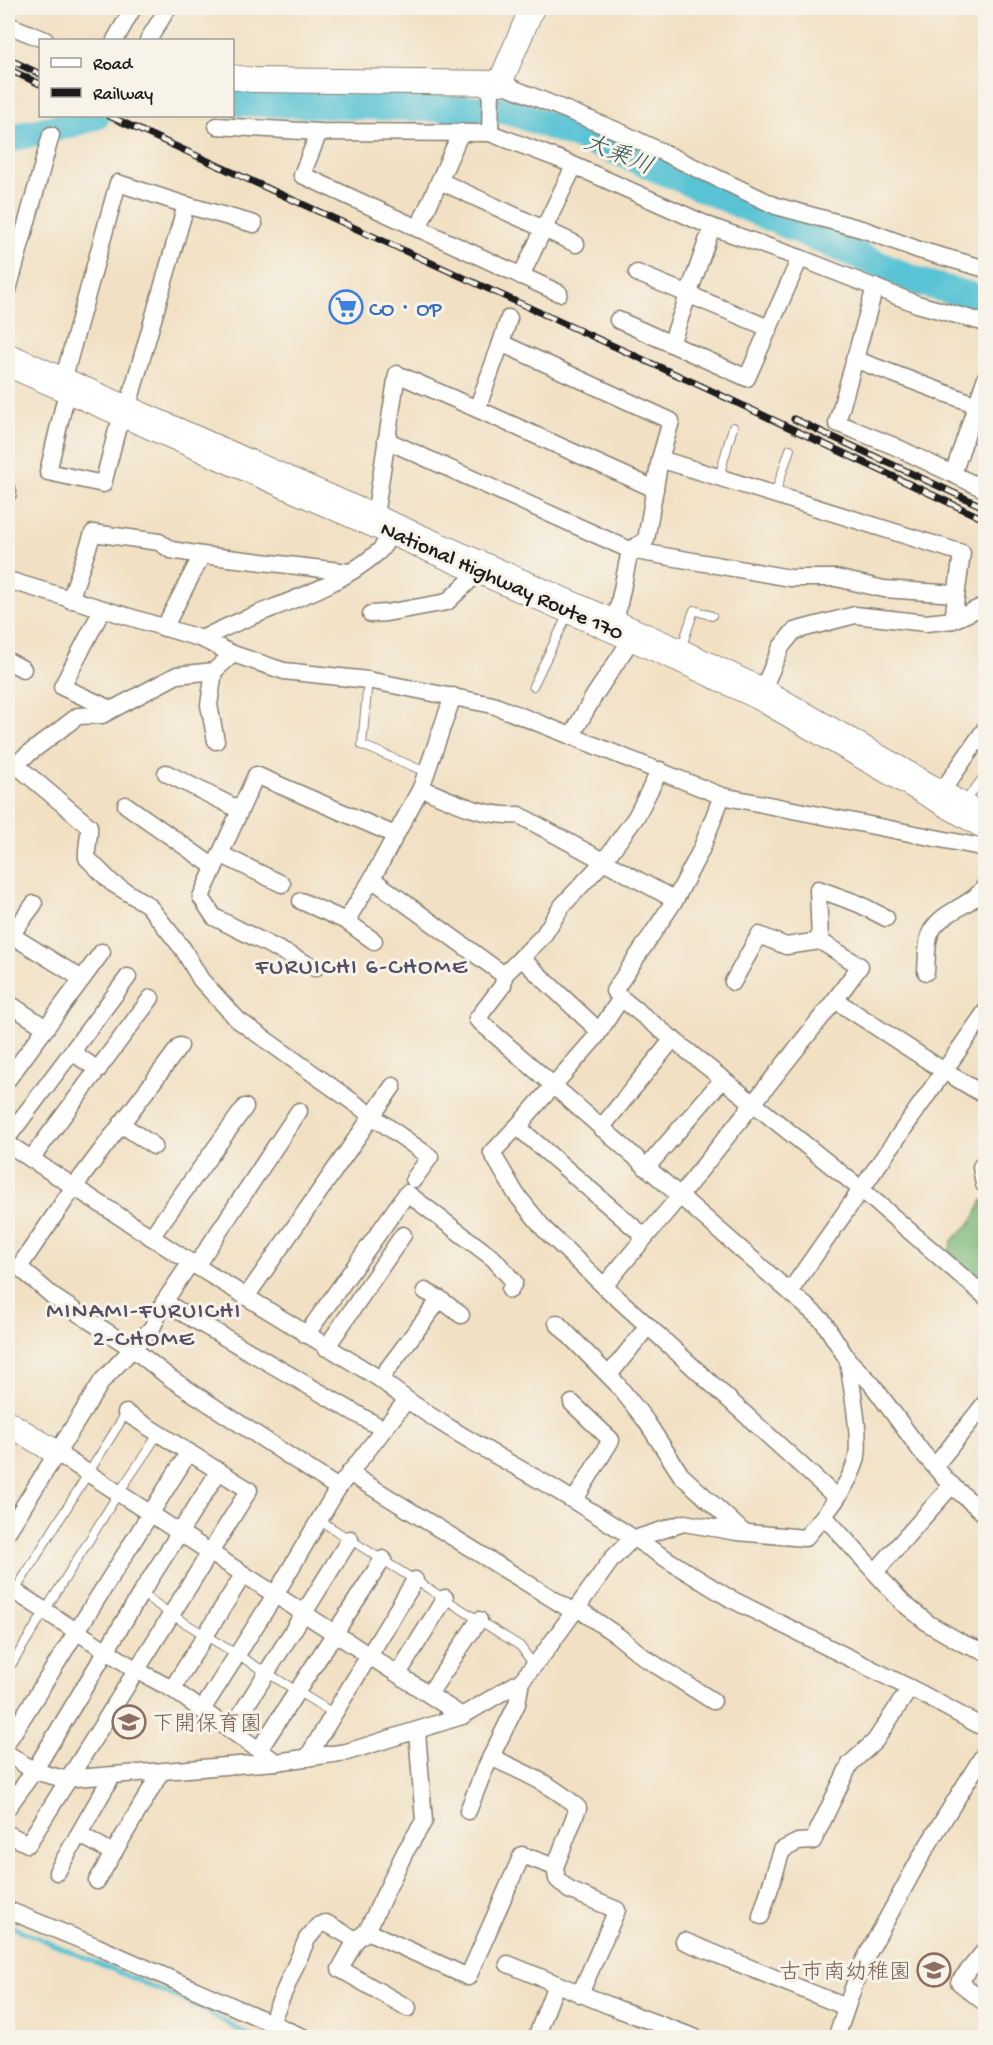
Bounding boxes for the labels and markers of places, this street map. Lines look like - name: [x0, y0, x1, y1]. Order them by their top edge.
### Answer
- supermarket icon: CO・OP: [328, 289, 364, 325]
- place label: CO・OP: [369, 298, 442, 324]
- school or university icon: 下開保育園: [111, 1704, 147, 1740]
- place label: 下開保育園: [152, 1712, 262, 1739]
- school or university icon: 古市南幼稚園: [916, 1952, 952, 1988]
- place label: 古市南幼稚園: [779, 1960, 911, 1987]

